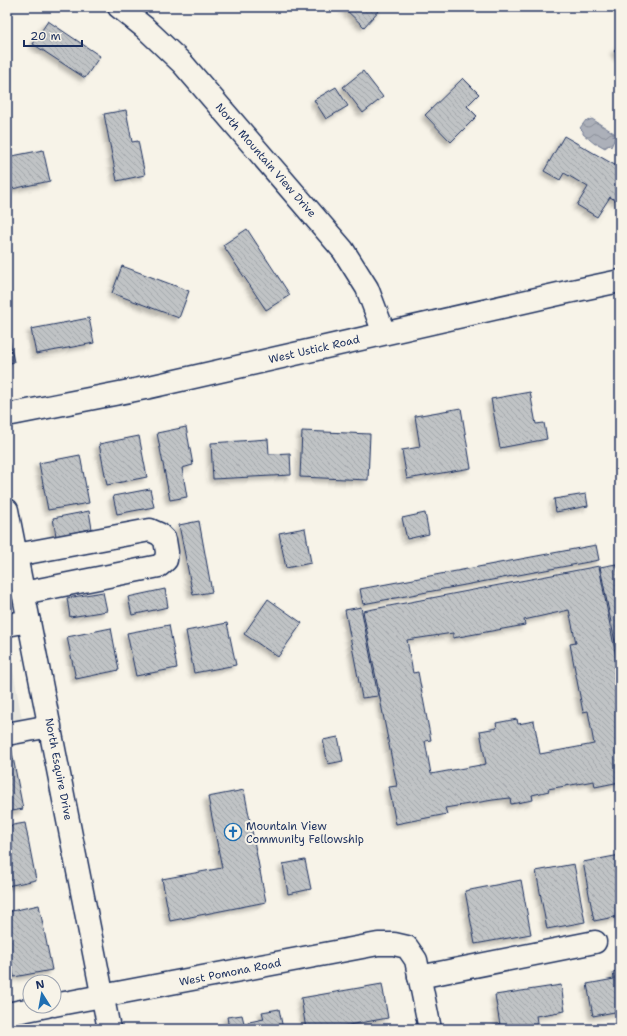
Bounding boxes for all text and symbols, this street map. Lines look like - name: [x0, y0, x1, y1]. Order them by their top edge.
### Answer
- scale bar: [24, 22, 82, 48]
- text: 20 m: [30, 28, 61, 44]
- street label: North Mountain View Drive: [212, 100, 319, 221]
- street label: West Ustick Road: [267, 332, 361, 367]
- street label: North Esquire Drive: [41, 717, 76, 822]
- place label: Mountain View Community Fellowship: [246, 819, 364, 847]
- church icon: Mountain View Community Fellowship: [223, 822, 243, 842]
- street label: West Pomona Road: [178, 955, 282, 990]
- north arrow: [22, 974, 62, 1014]
- text: N: [34, 976, 46, 993]

